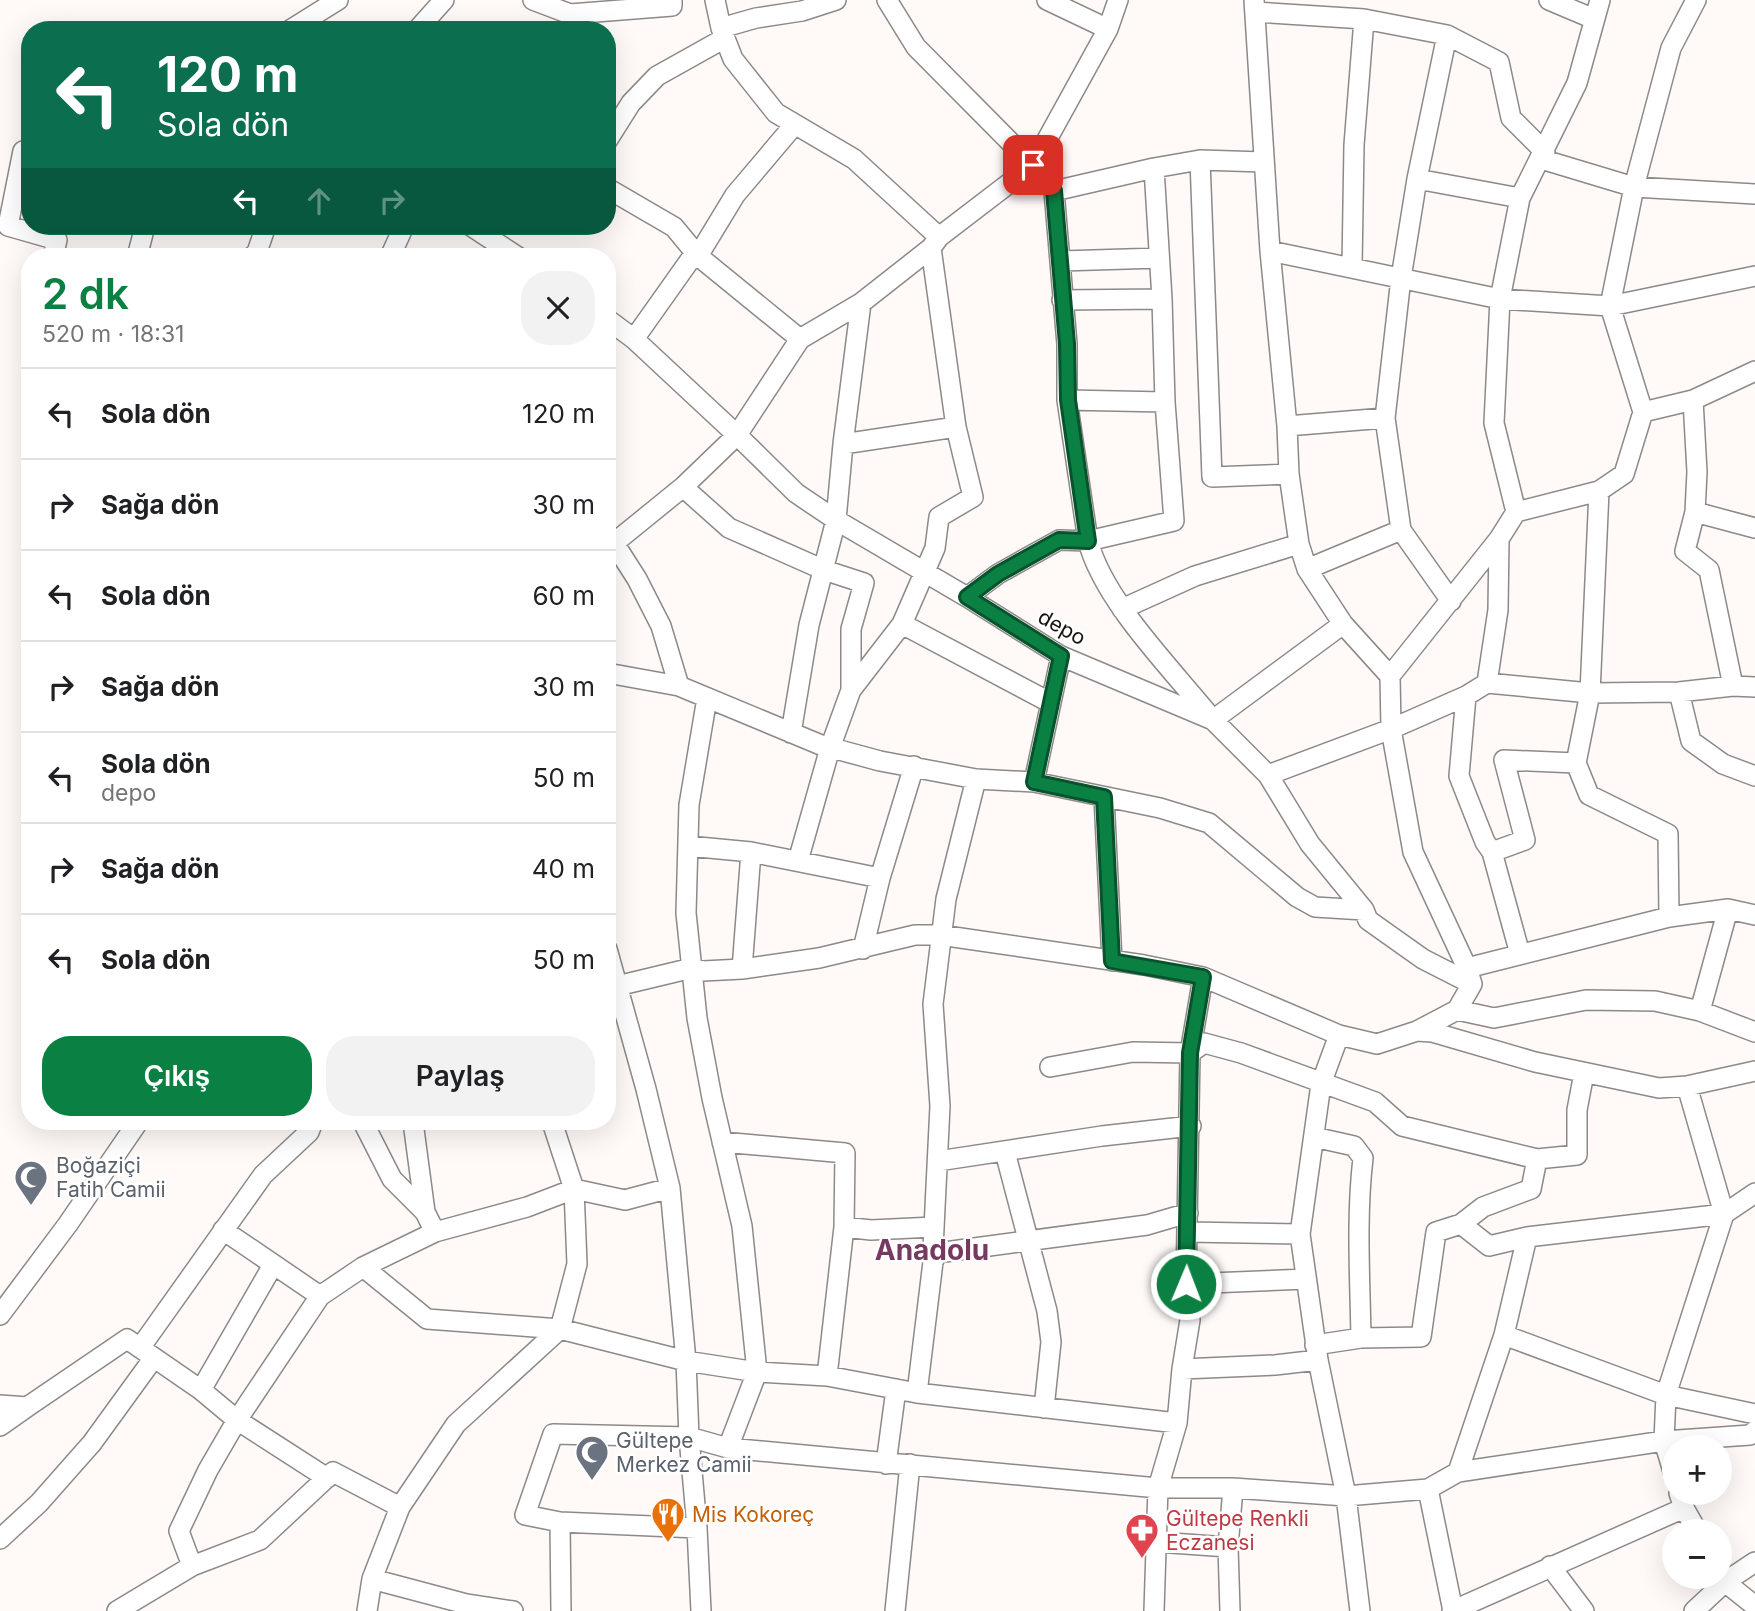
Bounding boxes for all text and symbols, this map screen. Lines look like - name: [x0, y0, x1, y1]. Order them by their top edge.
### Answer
- text: 120 m: [157, 45, 298, 104]
- icon: left: [42, 49, 133, 140]
- text: Sola dön: [157, 105, 289, 144]
- pin: [1003, 135, 1063, 195]
- icon: arrive: [1014, 146, 1052, 184]
- icon: left: [227, 182, 265, 220]
- icon: ahead: [300, 182, 338, 220]
- icon: right: [373, 182, 411, 220]
- text: 2 dk: [42, 268, 129, 319]
- button: close: [521, 271, 595, 345]
- text: 520 m · 18:31: [42, 320, 184, 348]
- icon: left: [42, 395, 80, 433]
- text: Sola dön: [101, 398, 211, 429]
- text: 120 m: [522, 398, 595, 429]
- icon: right: [42, 486, 80, 524]
- text: Sağa dön: [101, 489, 219, 520]
- text: 30 m: [532, 489, 595, 520]
- icon: left: [42, 577, 80, 615]
- text: Sola dön: [101, 580, 211, 611]
- text: 60 m: [532, 580, 595, 611]
- street label: depo: [1034, 604, 1090, 650]
- icon: right: [42, 668, 80, 706]
- text: Sağa dön: [101, 671, 219, 702]
- text: 30 m: [532, 671, 595, 702]
- text: Sola dön: [101, 748, 211, 779]
- icon: left: [42, 759, 80, 797]
- text: 50 m: [533, 762, 595, 793]
- text: depo: [101, 779, 156, 807]
- icon: right: [42, 850, 80, 888]
- text: Sağa dön: [101, 853, 219, 884]
- text: 40 m: [532, 853, 595, 884]
- icon: left: [42, 941, 80, 979]
- text: Sola dön: [101, 944, 211, 975]
- text: 50 m: [533, 944, 595, 975]
- button: Çıkış: [42, 1036, 312, 1116]
- button: Paylaş: [326, 1036, 595, 1116]
- place label: Boğaziçi Fatih Camii: [56, 1153, 166, 1202]
- mosque icon: Boğaziçi Fatih Camii: [12, 1158, 50, 1207]
- district label: Anadolu: [875, 1233, 989, 1267]
- position arrow: [1149, 1247, 1223, 1321]
- place label: Gültepe Merkez Camii: [616, 1428, 752, 1477]
- mosque icon: Gültepe Merkez Camii: [573, 1433, 611, 1482]
- map controls: [1662, 1435, 1732, 1589]
- button: +: [1662, 1435, 1732, 1505]
- restaurant icon: Mis Kokoreç: [649, 1495, 687, 1544]
- place label: Mis Kokoreç: [692, 1502, 814, 1527]
- place label: Gültepe Renkli Eczanesi: [1166, 1506, 1309, 1555]
- pharmacy icon: Gültepe Renkli Eczanesi: [1123, 1511, 1161, 1560]
- button: −: [1662, 1519, 1732, 1589]

